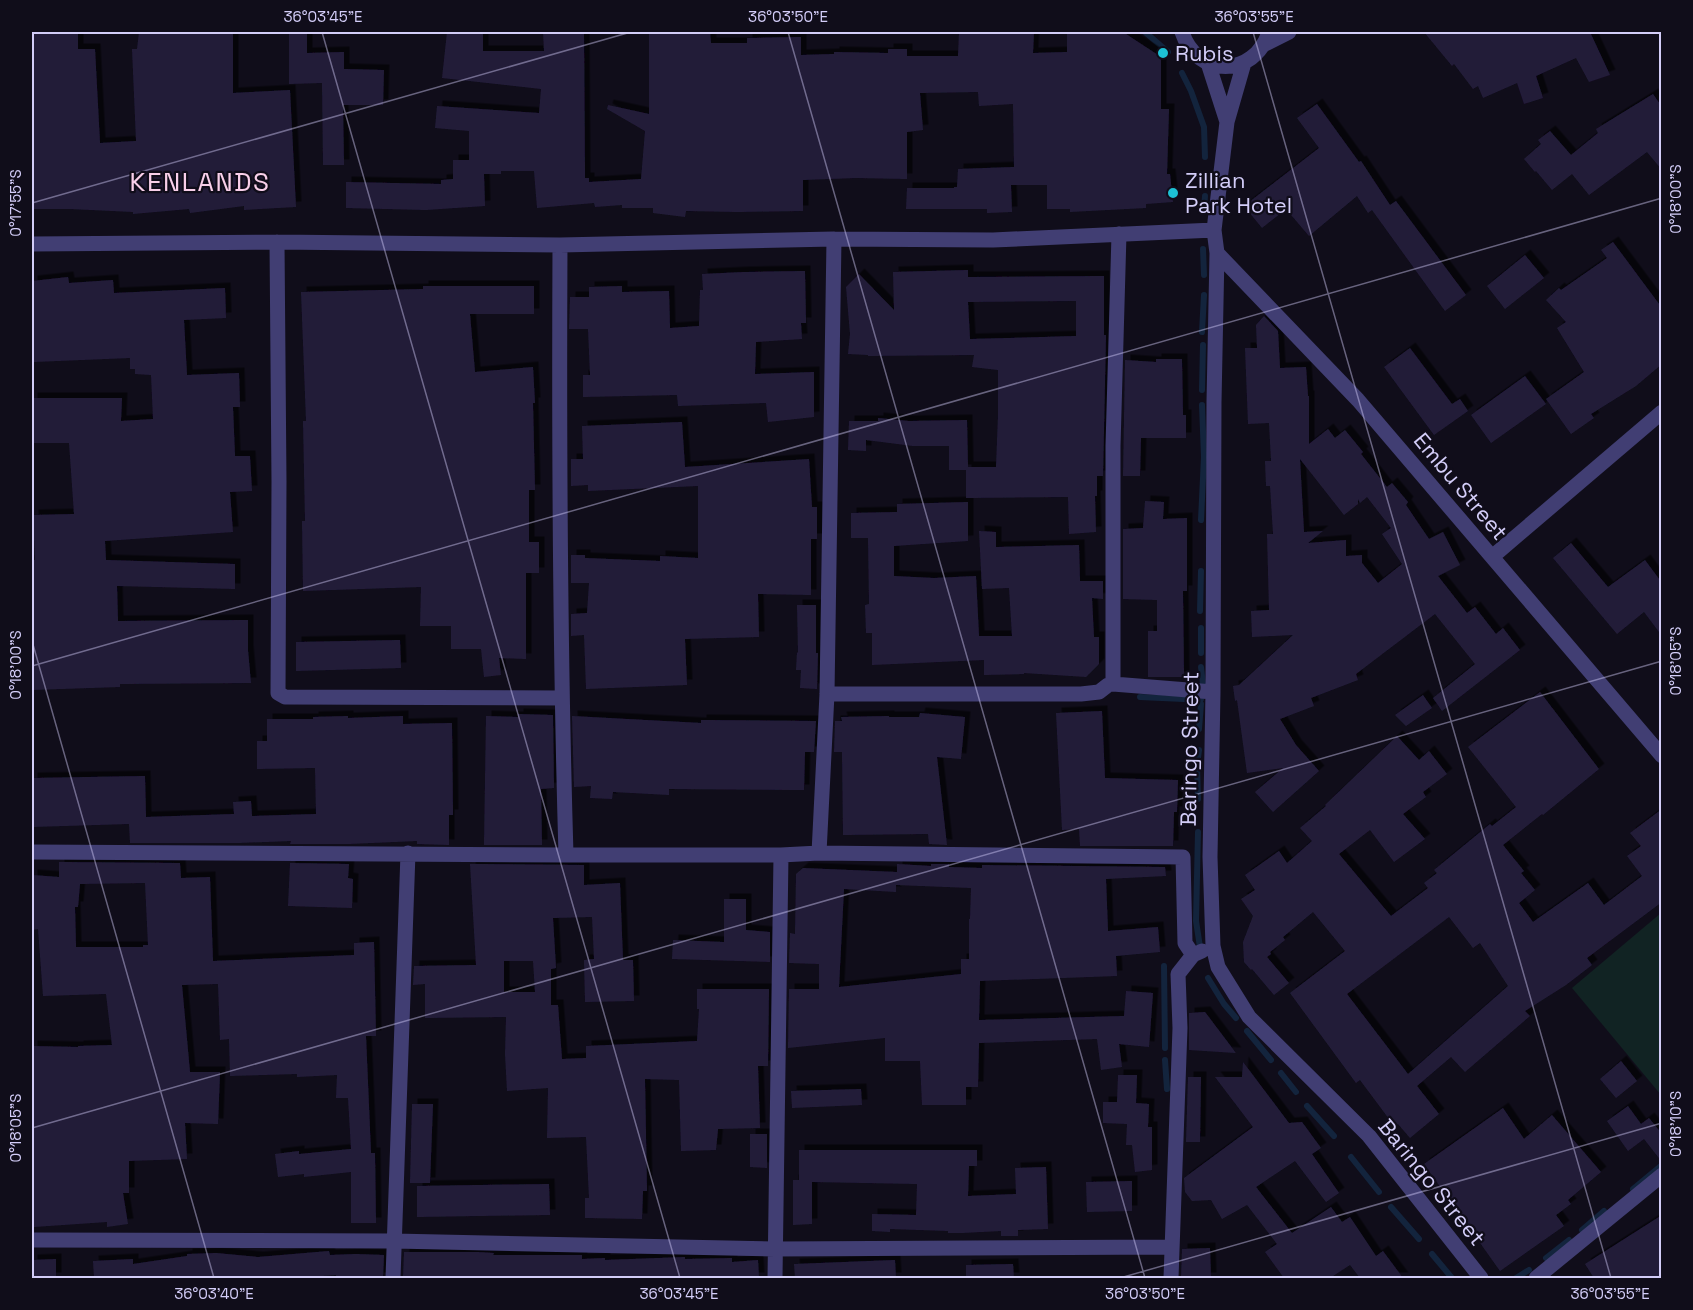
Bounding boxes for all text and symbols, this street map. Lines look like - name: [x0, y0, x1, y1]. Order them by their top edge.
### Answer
- text: 36°03'45"E: [284, 7, 362, 26]
- text: 36°03'50"E: [748, 7, 828, 26]
- text: 36°03'55"E: [1214, 7, 1294, 26]
- place label: Rubis: [1175, 39, 1234, 67]
- marker: Rubis: [1156, 46, 1170, 60]
- text: 0°18'00"S: [1666, 164, 1685, 234]
- district label: KENLANDS: [130, 165, 270, 199]
- place label: Zillian Park Hotel: [1185, 166, 1292, 219]
- text: 0°17'55"S: [6, 169, 25, 237]
- marker: Zillian Park Hotel: [1166, 186, 1180, 200]
- street label: Embu Street: [1408, 427, 1514, 545]
- text: 0°18'05"S: [1666, 627, 1685, 695]
- text: 0°18'00"S: [6, 630, 25, 700]
- street label: Baringo Street: [1174, 671, 1204, 827]
- text: 0°18'10"S: [1666, 1091, 1685, 1157]
- text: 0°18'05"S: [6, 1094, 25, 1162]
- street label: Baringo Street: [1372, 1113, 1492, 1251]
- text: 36°03'40"E: [174, 1284, 254, 1303]
- text: 36°03'45"E: [640, 1284, 718, 1303]
- text: 36°03'50"E: [1105, 1284, 1185, 1303]
- text: 36°03'55"E: [1570, 1284, 1650, 1303]

